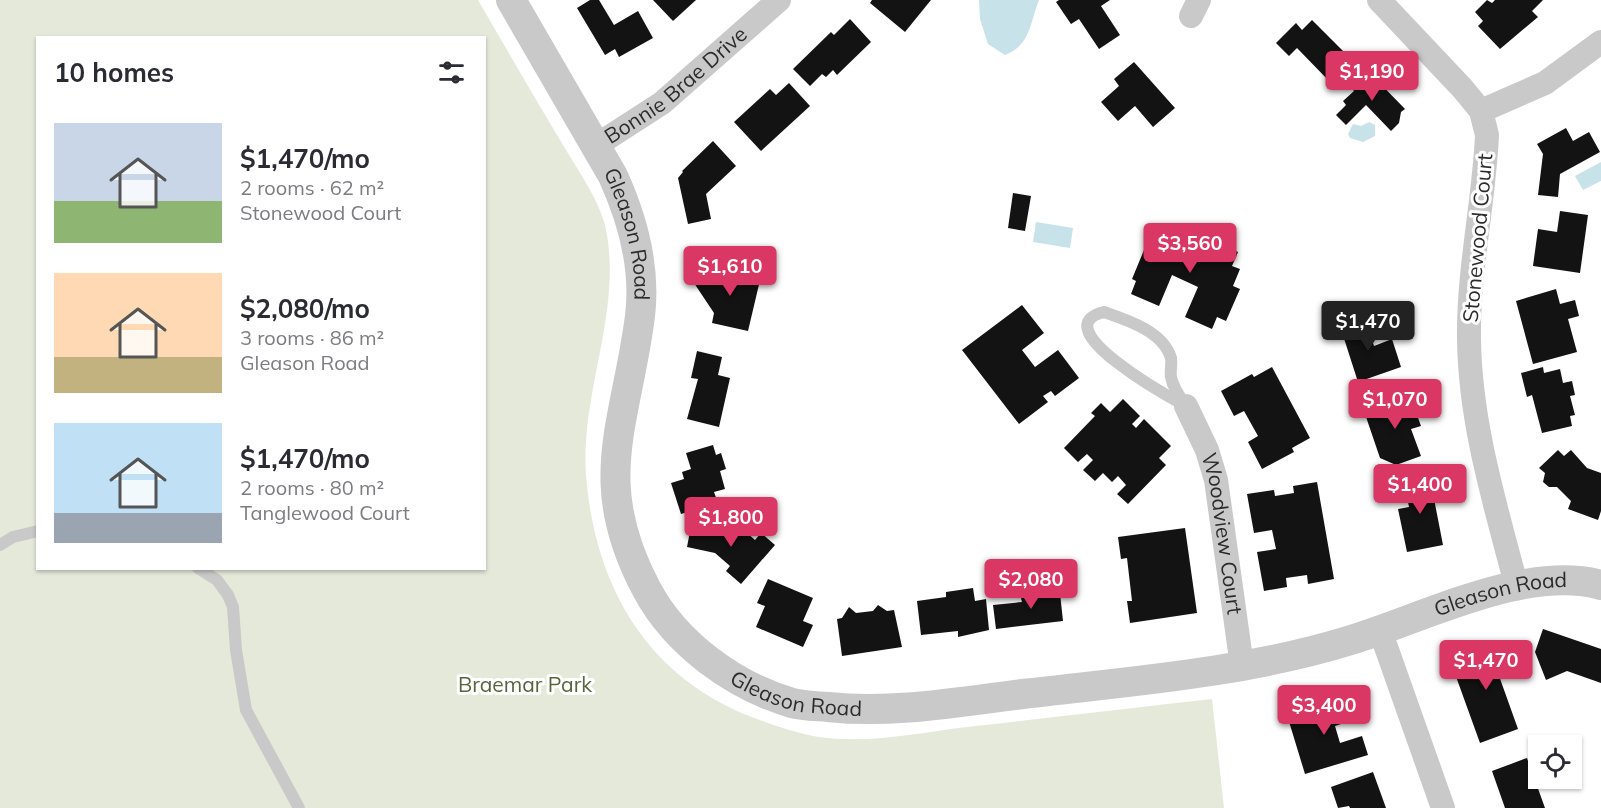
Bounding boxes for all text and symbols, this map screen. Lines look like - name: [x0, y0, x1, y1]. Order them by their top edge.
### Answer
- street label: Bonnie Brae Drive: [599, 20, 752, 149]
- pin: $1,190: [1323, 51, 1421, 102]
- text: 10 homes: [54, 56, 174, 89]
- icon: filters: [435, 56, 468, 89]
- text: $1,190: [1340, 58, 1404, 83]
- text: $1,470/mo: [240, 142, 370, 175]
- icon: home: [102, 147, 174, 219]
- street label: Stonewood Court: [1457, 152, 1497, 323]
- street label: Gleason Road: [599, 163, 656, 300]
- text: 2 rooms · 62 m²: [240, 175, 384, 200]
- text: Stonewood Court: [240, 200, 401, 225]
- pin: $3,560: [1141, 223, 1239, 274]
- text: $3,560: [1158, 230, 1222, 255]
- pin: $1,610: [681, 246, 779, 297]
- text: $1,610: [698, 253, 762, 278]
- text: $2,080/mo: [240, 292, 370, 325]
- icon: home: [102, 297, 174, 369]
- pin: $1,470: [1319, 301, 1417, 352]
- text: $1,470: [1336, 308, 1400, 333]
- text: 3 rooms · 86 m²: [240, 325, 384, 350]
- text: Gleason Road: [240, 350, 370, 375]
- pin: $1,070: [1346, 379, 1444, 430]
- text: $1,070: [1363, 386, 1427, 411]
- text: $1,470/mo: [240, 442, 370, 475]
- icon: home: [102, 447, 174, 519]
- street label: Woodview Court: [1197, 449, 1249, 616]
- pin: $1,400: [1371, 464, 1469, 515]
- text: $1,400: [1388, 471, 1452, 496]
- text: 2 rooms · 80 m²: [240, 475, 384, 500]
- pin: $1,800: [682, 497, 780, 548]
- text: Tanglewood Court: [240, 500, 410, 525]
- text: $1,800: [699, 504, 763, 529]
- pin: $2,080: [982, 559, 1080, 610]
- text: $2,080: [999, 566, 1063, 591]
- street label: Gleason Road: [1430, 566, 1567, 621]
- pin: $1,470: [1437, 640, 1535, 691]
- text: $1,470: [1454, 647, 1518, 672]
- street label: Gleason Road: [726, 664, 862, 721]
- park label: Braemar Park: [458, 671, 592, 697]
- pin: $3,400: [1275, 685, 1373, 736]
- text: $3,400: [1292, 692, 1356, 717]
- map controls: [1528, 735, 1582, 789]
- button: locate: [1528, 735, 1582, 789]

